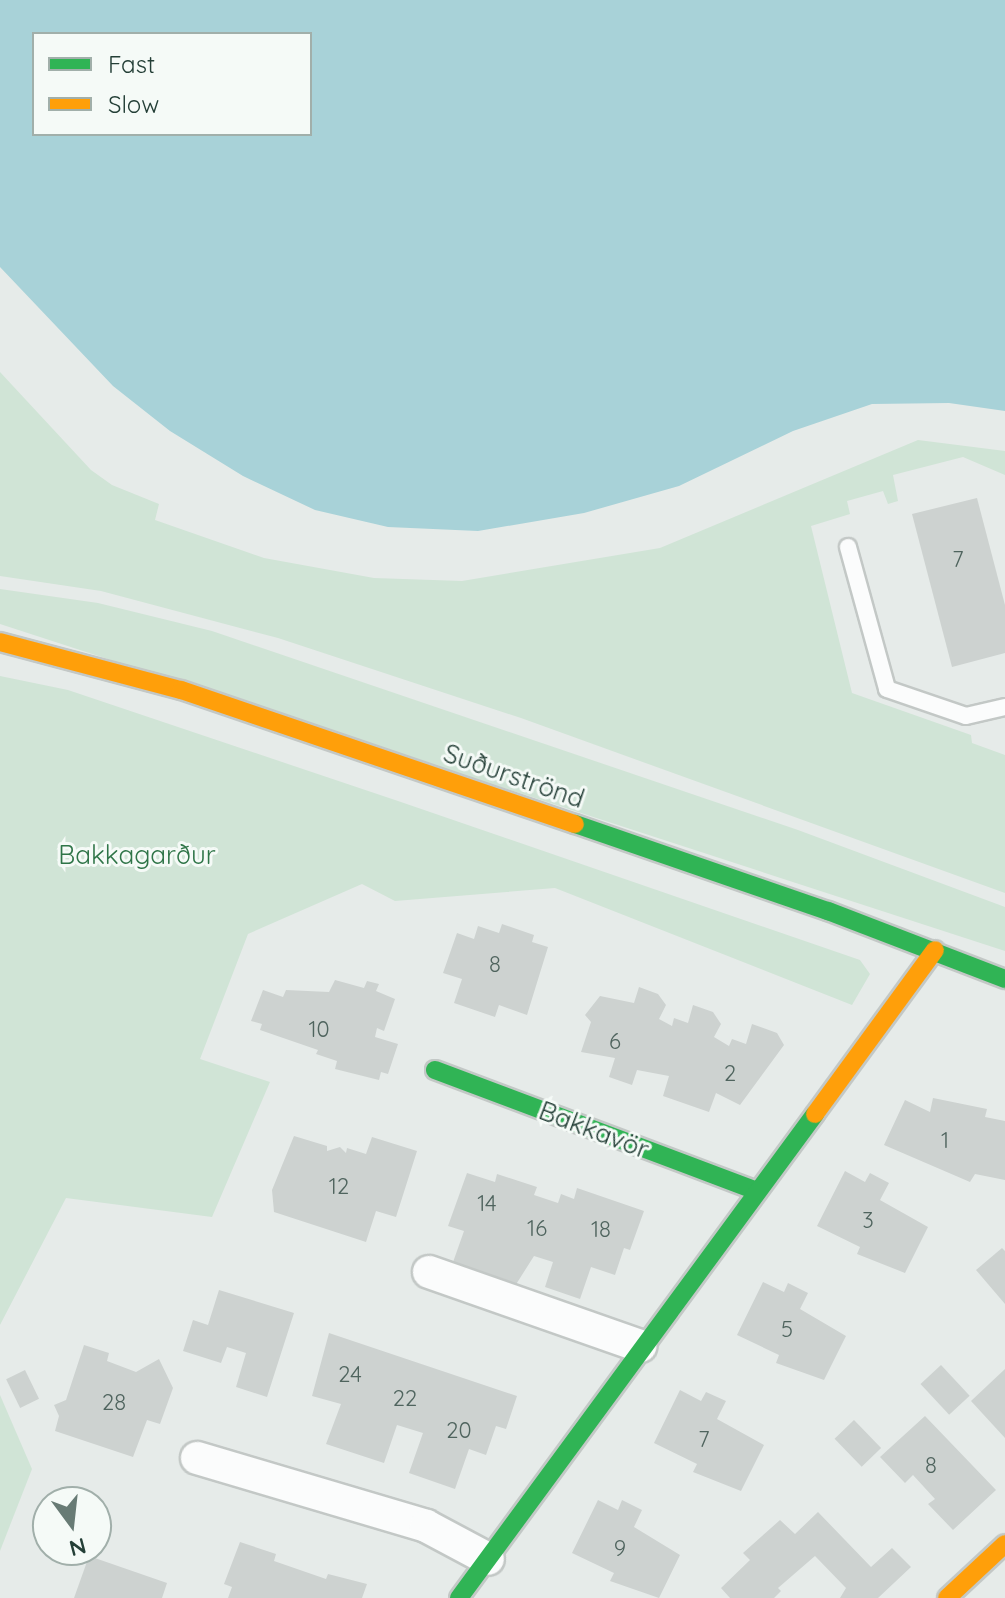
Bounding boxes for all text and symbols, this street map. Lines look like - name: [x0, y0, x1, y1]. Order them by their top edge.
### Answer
- legend: [32, 32, 312, 136]
- text: Fast: [108, 49, 155, 79]
- text: Slow: [108, 89, 159, 119]
- house number: 7: [952, 547, 964, 573]
- street label: Suðurströnd: [440, 737, 588, 815]
- park label: Bakkagarður: [58, 839, 216, 871]
- house number: 8: [489, 952, 501, 978]
- house number: 10: [308, 1017, 330, 1043]
- house number: 6: [609, 1029, 621, 1055]
- house number: 2: [724, 1061, 736, 1087]
- street label: Bakkavör: [535, 1095, 653, 1165]
- house number: 1: [941, 1128, 949, 1154]
- house number: 12: [329, 1174, 349, 1200]
- house number: 14: [477, 1191, 497, 1217]
- house number: 3: [862, 1208, 874, 1234]
- house number: 16: [527, 1216, 547, 1242]
- house number: 18: [591, 1217, 611, 1243]
- house number: 5: [781, 1317, 793, 1343]
- house number: 24: [338, 1362, 362, 1388]
- house number: 22: [393, 1386, 417, 1412]
- house number: 28: [102, 1390, 126, 1416]
- house number: 20: [446, 1418, 472, 1444]
- house number: 7: [698, 1427, 710, 1453]
- house number: 8: [925, 1453, 937, 1479]
- north arrow: [32, 1486, 112, 1566]
- text: N: [66, 1532, 89, 1563]
- house number: 9: [614, 1536, 626, 1562]

